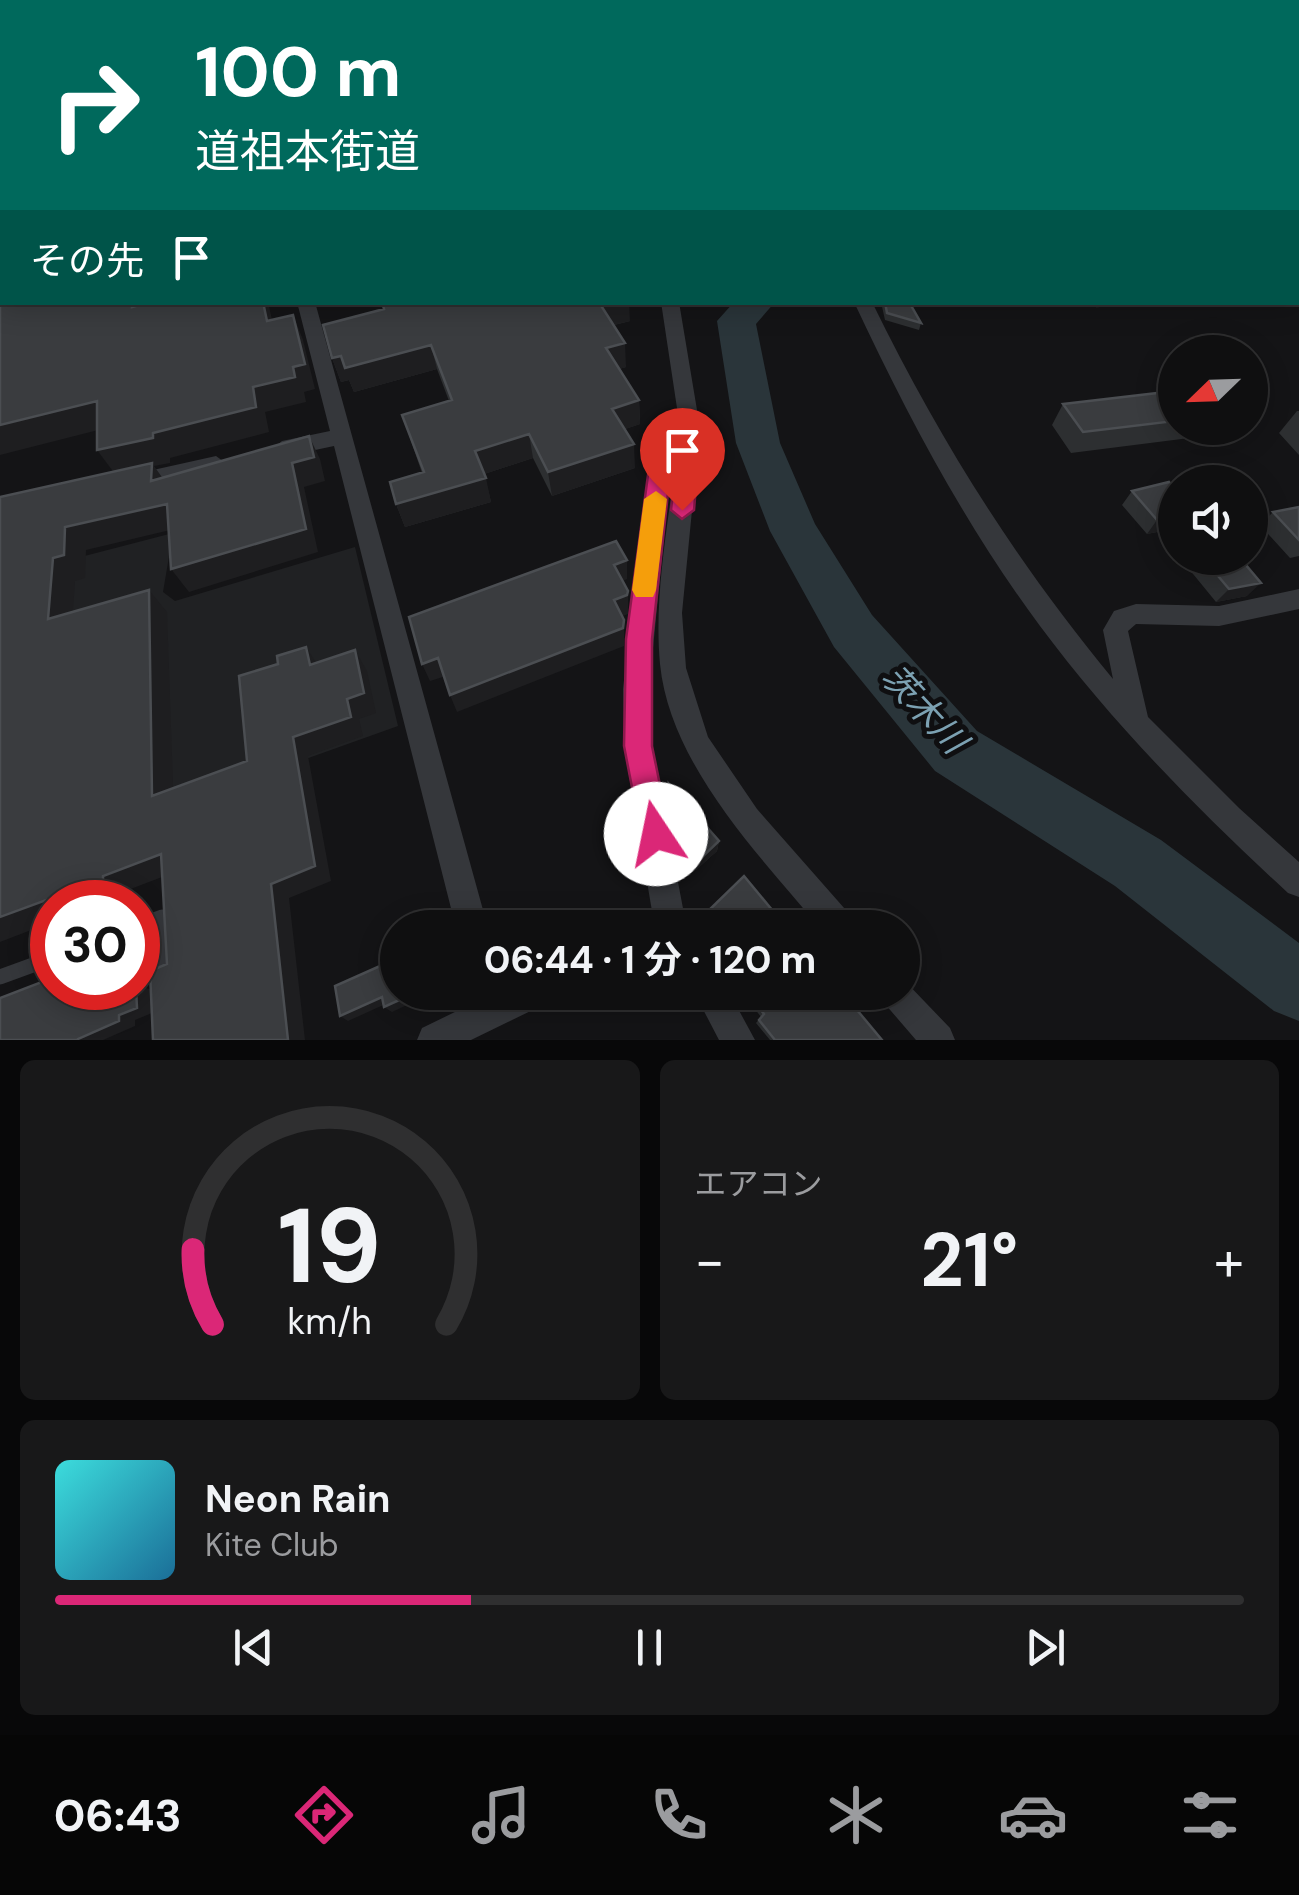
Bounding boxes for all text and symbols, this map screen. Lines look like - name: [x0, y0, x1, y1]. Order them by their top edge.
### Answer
- text: 100 m: [195, 27, 401, 118]
- icon: right: [30, 40, 160, 170]
- text: 道祖本街道: [195, 122, 420, 181]
- icon: arrive: [164, 230, 219, 285]
- text: その先: [30, 236, 144, 286]
- north arrow: [1158, 335, 1268, 445]
- map controls: [1158, 335, 1268, 575]
- pin: [640, 408, 725, 511]
- icon: arrive: [655, 423, 710, 478]
- button: sound: [1158, 465, 1268, 575]
- water label: 茨木川: [871, 655, 979, 766]
- position arrow: [604, 782, 708, 886]
- speed limit sign: 30: [30, 880, 160, 1010]
- text: 06:44 · 1 分 · 120 m: [484, 935, 816, 985]
- text: エアコン: [695, 1163, 823, 1205]
- text: 19: [278, 1179, 382, 1314]
- text: 21°: [920, 1212, 1018, 1309]
- text: −: [695, 1225, 725, 1297]
- text: +: [1214, 1225, 1244, 1297]
- text: km/h: [288, 1299, 372, 1345]
- text: Neon Rain: [205, 1474, 390, 1524]
- text: Kite Club: [205, 1524, 339, 1566]
- icon: previous: [226, 1620, 281, 1675]
- icon: pause: [622, 1620, 677, 1675]
- icon: next: [1018, 1620, 1073, 1675]
- icon: directions: [289, 1780, 359, 1850]
- icon: music: [466, 1780, 536, 1850]
- icon: phone: [644, 1780, 714, 1850]
- icon: climate: [821, 1780, 891, 1850]
- icon: car: [998, 1780, 1068, 1850]
- icon: filters: [1175, 1780, 1245, 1850]
- text: 06:43: [54, 1786, 182, 1845]

